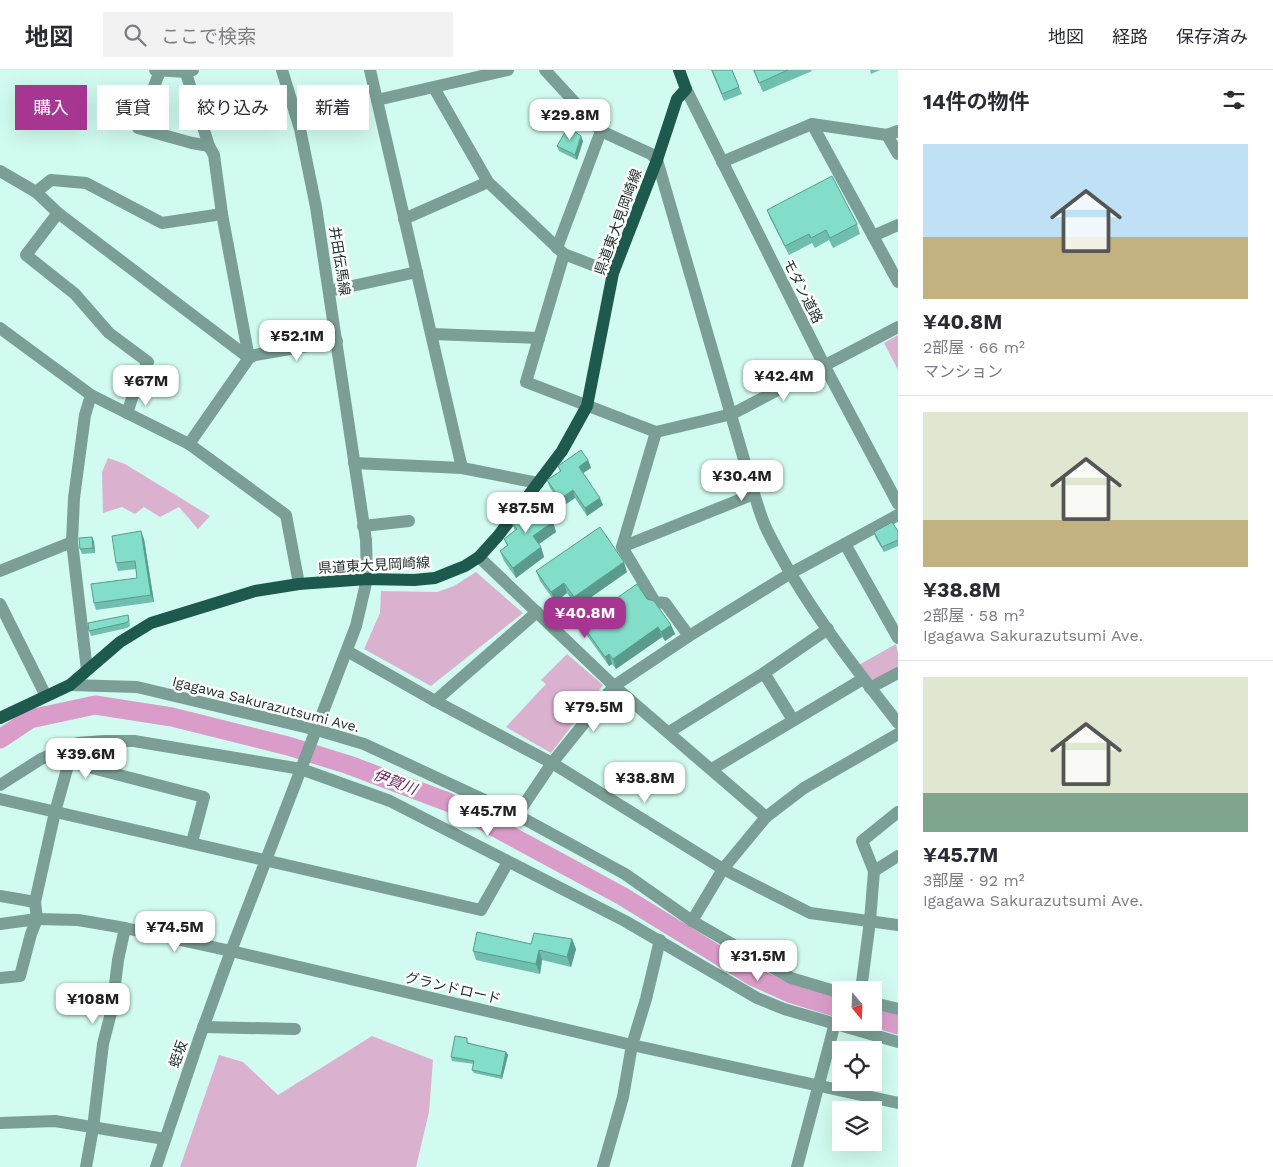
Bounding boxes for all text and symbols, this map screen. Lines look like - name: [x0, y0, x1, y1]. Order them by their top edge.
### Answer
- search box: [103, 12, 453, 57]
- icon: search: [121, 21, 149, 49]
- text: 地図: [25, 23, 73, 51]
- text: ここで検索: [161, 25, 256, 48]
- text: 地図: [1048, 26, 1084, 47]
- text: 経路: [1112, 26, 1148, 47]
- text: 保存済み: [1176, 26, 1248, 47]
- chip: 購入: [15, 85, 87, 130]
- chip: 賃貸: [97, 85, 169, 130]
- chip: 絞り込み: [179, 85, 287, 130]
- chip: 新着: [297, 85, 369, 130]
- icon: filters: [1220, 86, 1248, 114]
- text: 14件の物件: [923, 89, 1030, 114]
- pin: ¥29.8M: [529, 98, 611, 141]
- text: ¥29.8M: [540, 105, 600, 124]
- street label: 県道東大見岡崎線: [591, 167, 645, 277]
- icon: home: [1041, 176, 1131, 266]
- street label: 井田伝馬線: [327, 225, 353, 297]
- street label: モダン道路: [780, 256, 826, 326]
- text: ¥40.8M: [923, 309, 1002, 334]
- pin: ¥52.1M: [256, 320, 338, 362]
- text: ¥52.1M: [270, 326, 324, 345]
- text: 2部屋 · 66 m²: [923, 338, 1025, 357]
- pin: ¥42.4M: [743, 360, 825, 402]
- text: マンション: [923, 362, 1003, 381]
- pin: ¥67M: [116, 364, 176, 407]
- text: ¥42.4M: [754, 366, 814, 385]
- text: ¥67M: [124, 371, 168, 390]
- icon: home: [1041, 444, 1131, 534]
- pin: ¥30.4M: [701, 460, 783, 502]
- text: ¥30.4M: [712, 466, 772, 485]
- pin: ¥87.5M: [485, 492, 567, 534]
- text: ¥87.5M: [498, 498, 554, 517]
- street label: 県道東大見岡崎線: [318, 554, 430, 576]
- text: ¥38.8M: [923, 577, 1001, 602]
- pin: ¥40.8M: [544, 596, 626, 639]
- text: ¥40.8M: [555, 603, 615, 622]
- text: 2部屋 · 58 m²: [923, 606, 1025, 625]
- text: Igagawa Sakurazutsumi Ave.: [923, 626, 1143, 645]
- street label: Igagawa Sakurazutsumi Ave.: [171, 673, 361, 735]
- pin: ¥79.5M: [553, 690, 635, 733]
- text: ¥79.5M: [565, 697, 623, 716]
- icon: home: [1041, 709, 1131, 799]
- pin: ¥39.6M: [45, 738, 127, 780]
- text: ¥39.6M: [57, 744, 115, 763]
- pin: ¥38.8M: [604, 762, 686, 804]
- water label: 伊賀川: [371, 766, 421, 799]
- text: ¥38.8M: [615, 768, 675, 787]
- pin: ¥45.7M: [447, 794, 529, 837]
- text: ¥45.7M: [459, 801, 517, 820]
- text: ¥45.7M: [923, 842, 998, 867]
- text: 3部屋 · 92 m²: [923, 871, 1025, 890]
- text: Igagawa Sakurazutsumi Ave.: [923, 891, 1143, 910]
- pin: ¥74.5M: [134, 910, 216, 953]
- text: ¥74.5M: [146, 917, 204, 936]
- pin: ¥31.5M: [717, 940, 799, 982]
- text: ¥31.5M: [730, 946, 786, 965]
- street label: グランドロード: [403, 969, 503, 1007]
- north arrow: [832, 981, 882, 1031]
- map controls: [832, 981, 882, 1151]
- pin: ¥108M: [58, 982, 128, 1025]
- text: ¥108M: [67, 989, 119, 1008]
- street label: 蛭坂: [166, 1038, 190, 1070]
- button: locate: [832, 1041, 882, 1091]
- button: layers: [832, 1101, 882, 1151]

